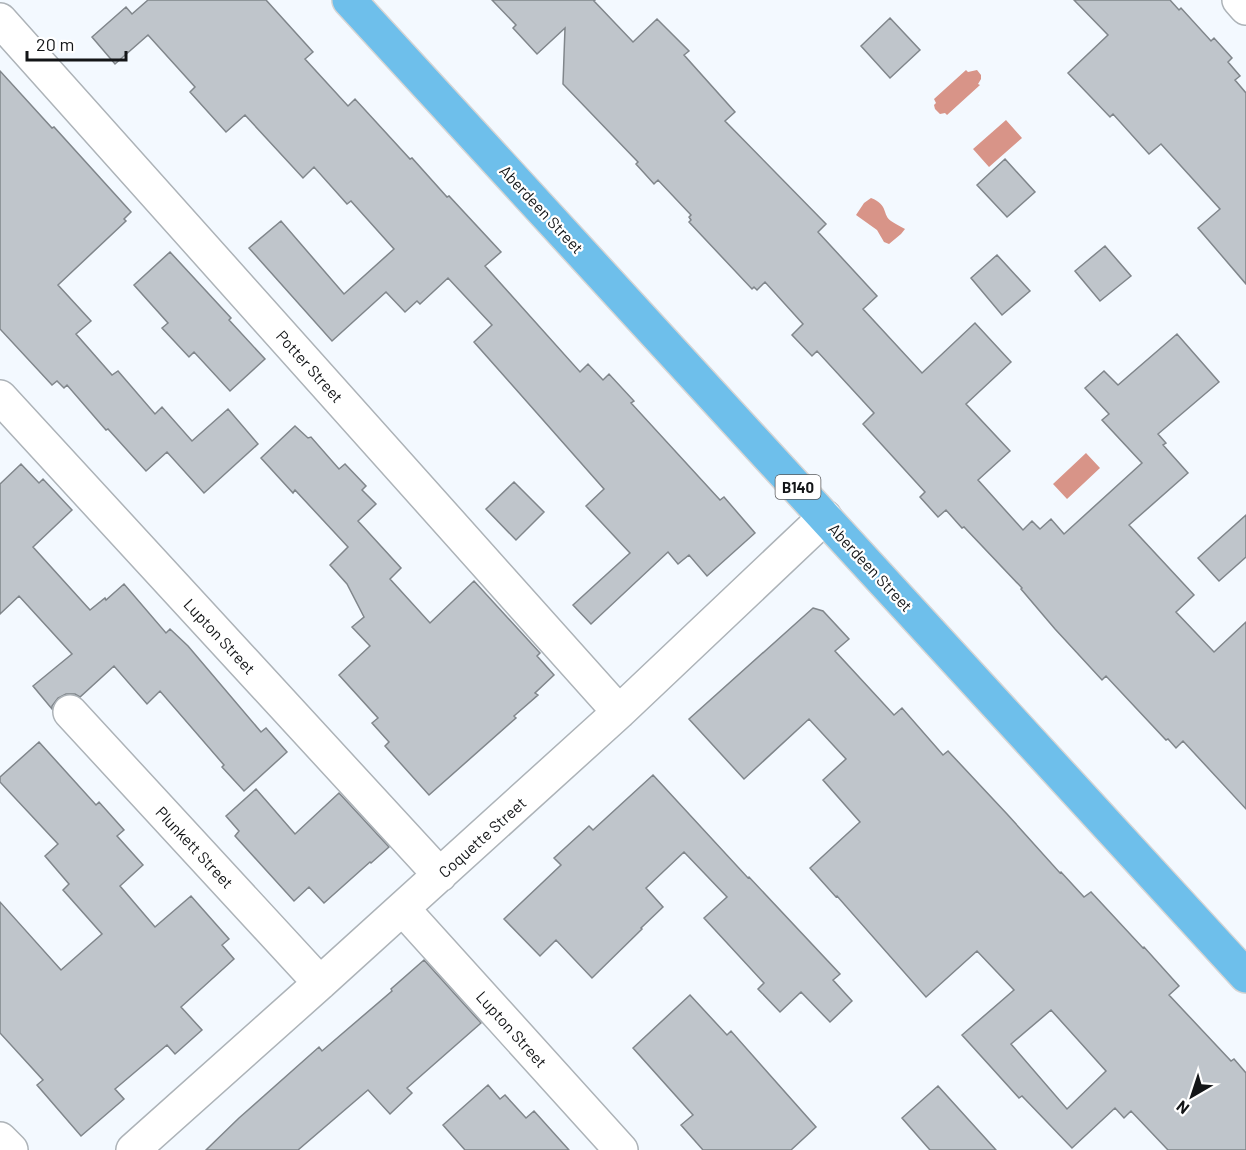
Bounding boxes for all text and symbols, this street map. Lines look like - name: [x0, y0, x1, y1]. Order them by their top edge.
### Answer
- scale bar: [27, 24, 126, 62]
- text: 20 m: [36, 33, 74, 55]
- street label: Aberdeen Street: [496, 161, 588, 257]
- street label: Potter Street: [273, 326, 347, 406]
- road number: B140: [776, 475, 820, 499]
- street label: Aberdeen Street: [825, 519, 917, 615]
- street label: Lupton Street: [180, 594, 260, 678]
- street label: Coquette Street: [434, 793, 530, 881]
- street label: Plunkett Street: [152, 802, 238, 892]
- street label: Lupton Street: [473, 987, 551, 1071]
- north arrow: [1162, 1066, 1222, 1126]
- text: N: [1172, 1097, 1192, 1119]

